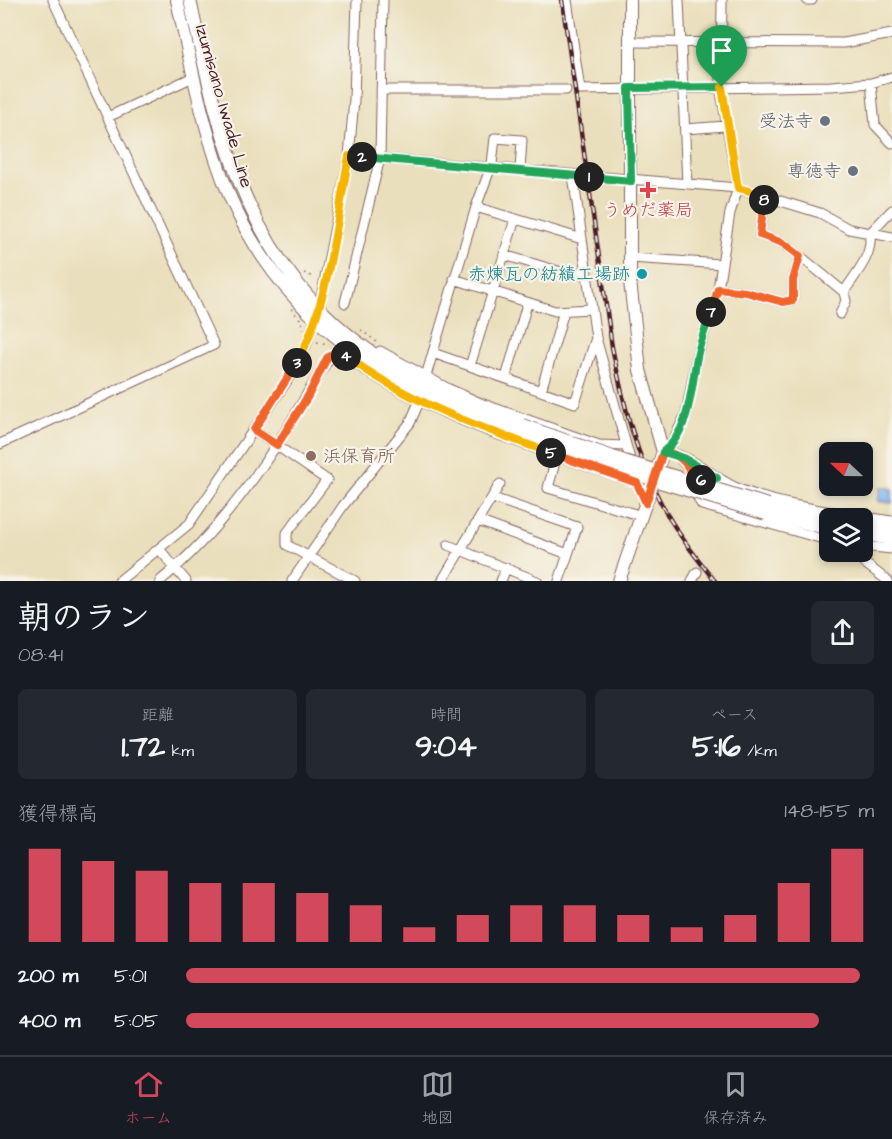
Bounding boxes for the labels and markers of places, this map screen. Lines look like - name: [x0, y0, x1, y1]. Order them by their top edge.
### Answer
- pin: [696, 25, 747, 87]
- place label: 受法寺: [759, 109, 813, 134]
- marker: 受法寺: [818, 114, 832, 128]
- pin: 2: [347, 142, 377, 172]
- place label: 専徳寺: [787, 159, 841, 184]
- pin: 1: [574, 162, 604, 192]
- marker: 専徳寺: [846, 164, 860, 178]
- marker: うめだ薬局: [641, 183, 655, 197]
- pin: 8: [749, 185, 779, 215]
- place label: うめだ薬局: [603, 198, 693, 223]
- place label: 赤煉瓦の紡績工場跡: [468, 262, 630, 287]
- marker: 赤煉瓦の紡績工場跡: [635, 267, 649, 281]
- pin: 7: [696, 297, 726, 327]
- pin: 4: [331, 341, 361, 371]
- pin: 3: [282, 348, 312, 378]
- pin: 5: [536, 438, 566, 468]
- place label: 浜保育所: [323, 444, 395, 469]
- marker: 浜保育所: [304, 449, 318, 463]
- pin: 6: [686, 465, 716, 495]

